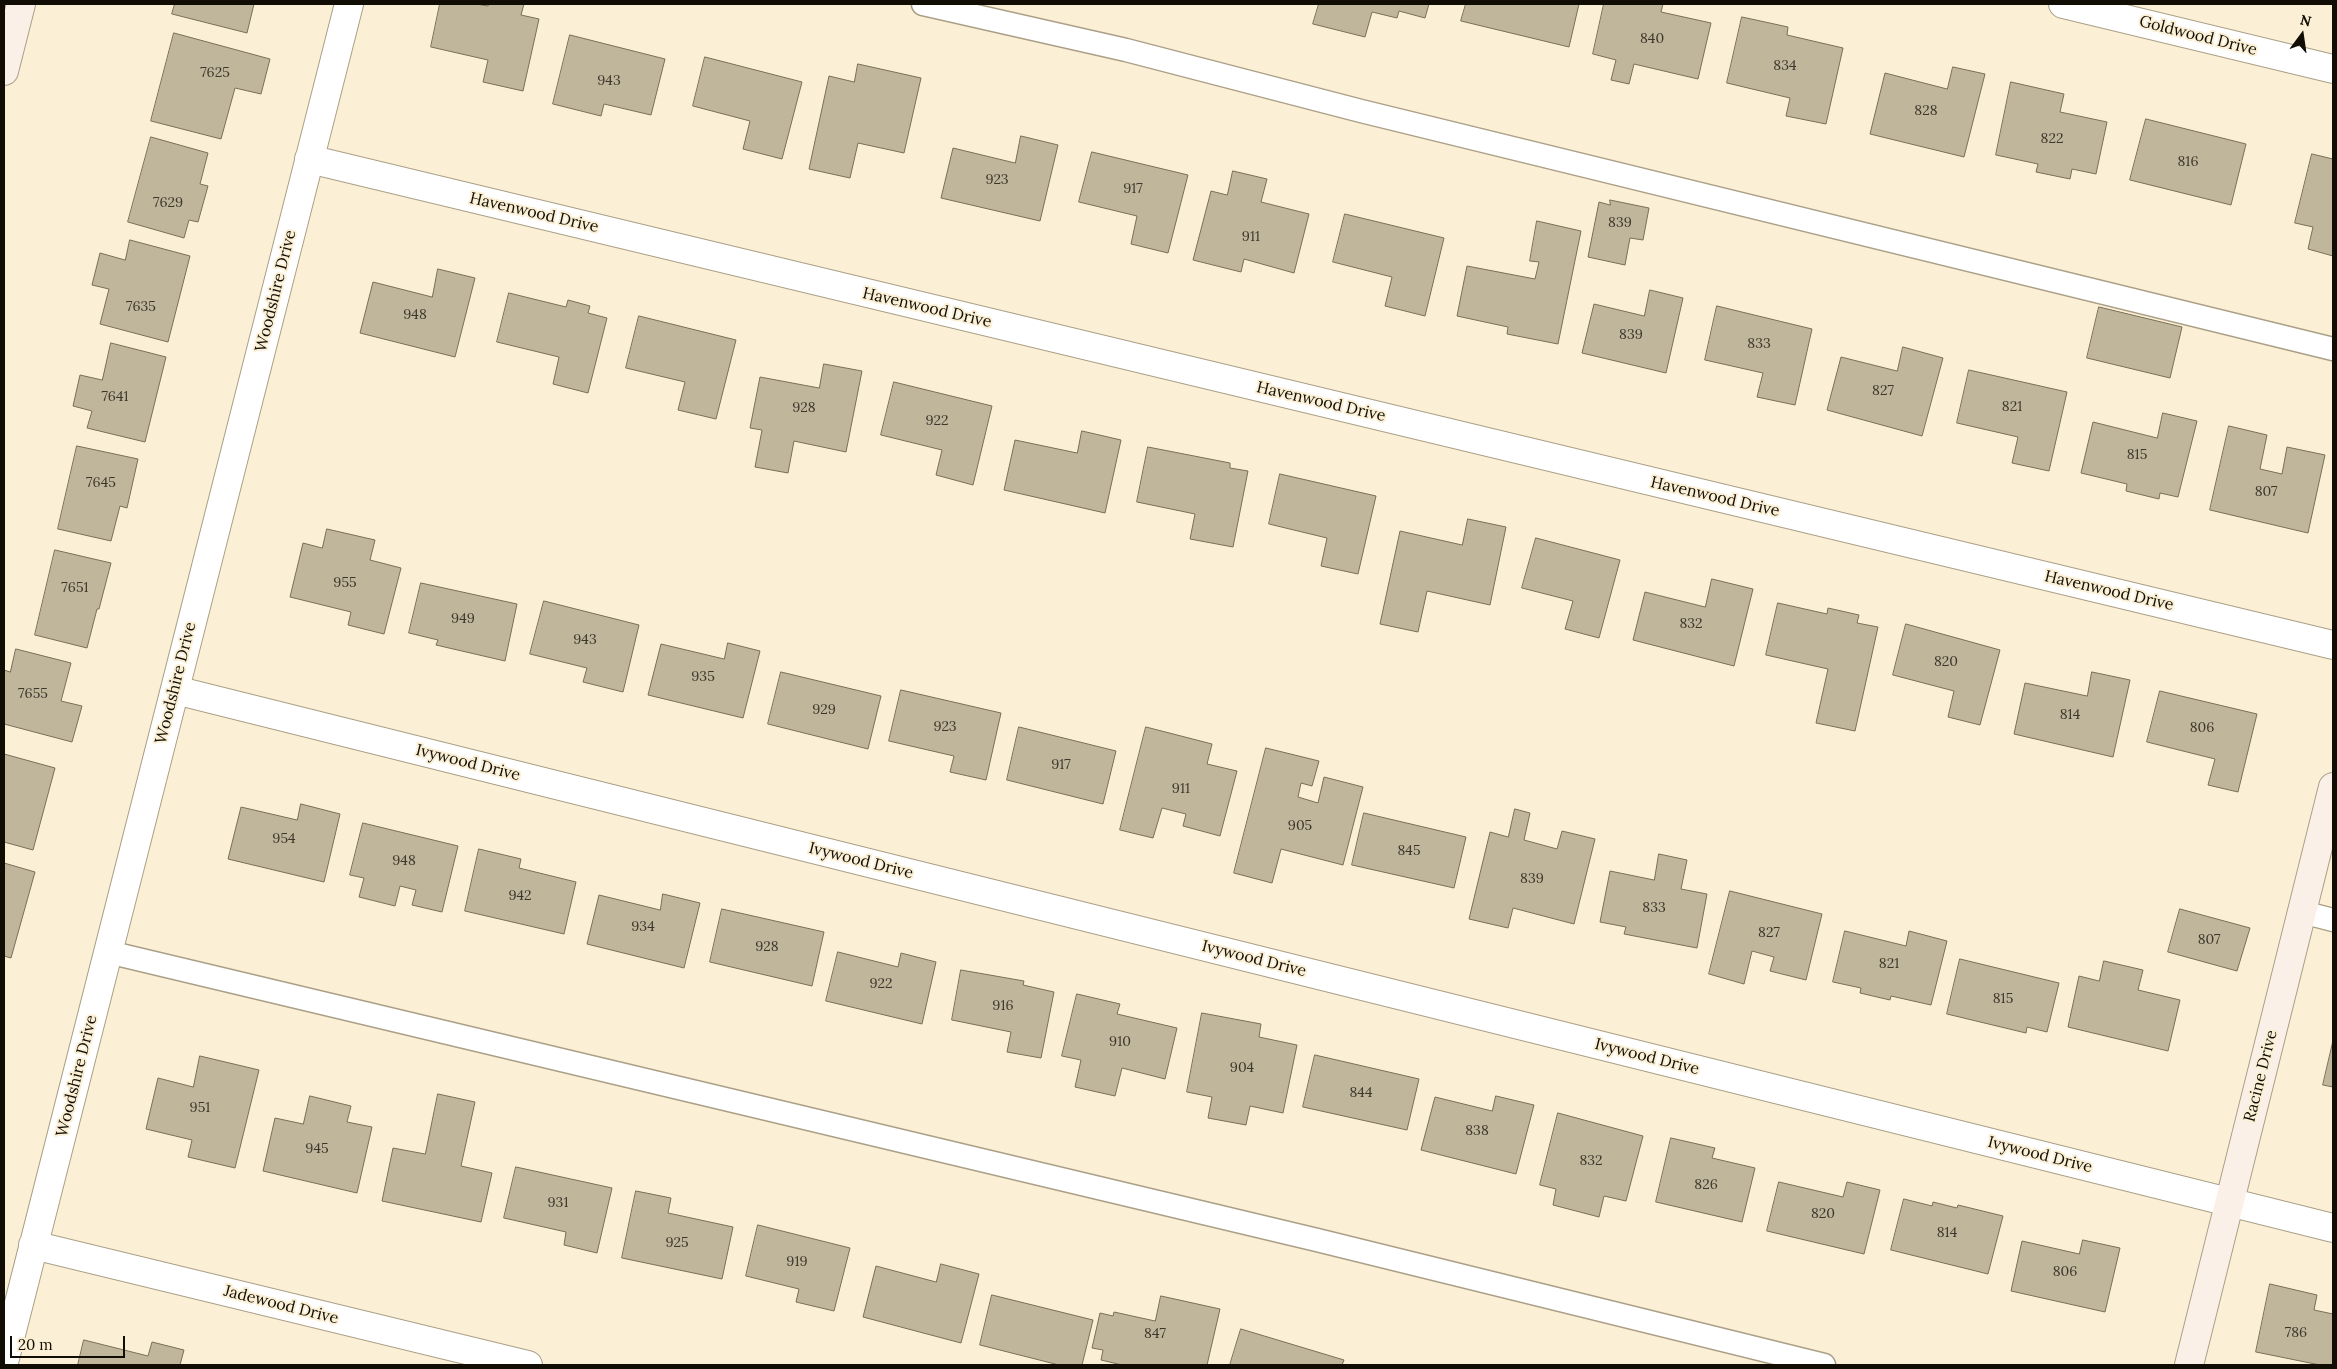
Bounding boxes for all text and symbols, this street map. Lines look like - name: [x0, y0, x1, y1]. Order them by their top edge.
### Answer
- north arrow: [2277, 10, 2327, 60]
- text: N: [2298, 10, 2313, 30]
- street label: Goldwood Drive: [2137, 12, 2259, 60]
- house number: 840: [1640, 31, 1664, 47]
- house number: 834: [1773, 58, 1797, 74]
- house number: 7625: [200, 65, 230, 81]
- house number: 943: [597, 73, 621, 89]
- house number: 828: [1914, 103, 1938, 119]
- house number: 822: [2041, 131, 2063, 147]
- house number: 816: [2177, 154, 2199, 170]
- house number: 923: [985, 172, 1009, 188]
- house number: 917: [1123, 181, 1143, 197]
- street label: Havenwood Drive: [468, 189, 600, 237]
- house number: 7629: [153, 195, 183, 211]
- house number: 839: [1608, 215, 1632, 231]
- street label: Woodshire Drive: [252, 228, 300, 354]
- house number: 911: [1242, 229, 1260, 245]
- street label: Havenwood Drive: [861, 284, 993, 332]
- house number: 7635: [126, 299, 156, 315]
- house number: 948: [403, 307, 427, 323]
- house number: 839: [1619, 327, 1643, 343]
- house number: 833: [1747, 336, 1771, 352]
- street label: Havenwood Drive: [1255, 378, 1387, 426]
- house number: 827: [1872, 383, 1894, 399]
- house number: 7641: [101, 389, 129, 405]
- house number: 821: [2002, 399, 2022, 415]
- house number: 928: [792, 400, 816, 416]
- house number: 922: [925, 413, 949, 429]
- house number: 815: [2127, 447, 2147, 463]
- street label: Havenwood Drive: [1649, 473, 1781, 521]
- house number: 7645: [86, 475, 116, 491]
- house number: 807: [2255, 484, 2277, 500]
- street label: Havenwood Drive: [2043, 567, 2175, 615]
- house number: 955: [333, 575, 357, 591]
- house number: 7651: [61, 580, 89, 596]
- house number: 949: [451, 611, 475, 627]
- house number: 832: [1679, 616, 1703, 632]
- street label: Woodshire Drive: [152, 620, 200, 746]
- house number: 943: [573, 632, 597, 648]
- house number: 820: [1934, 654, 1958, 670]
- house number: 935: [691, 669, 715, 685]
- house number: 7655: [18, 686, 48, 702]
- house number: 929: [812, 702, 836, 718]
- house number: 814: [2060, 707, 2080, 723]
- house number: 923: [933, 719, 957, 735]
- house number: 806: [2190, 720, 2214, 736]
- street label: Ivywood Drive: [414, 741, 522, 785]
- house number: 917: [1051, 757, 1071, 773]
- house number: 911: [1172, 781, 1190, 797]
- house number: 905: [1288, 818, 1312, 834]
- house number: 954: [272, 831, 296, 847]
- street label: Ivywood Drive: [807, 839, 915, 883]
- house number: 845: [1397, 843, 1421, 859]
- house number: 948: [392, 853, 416, 869]
- house number: 839: [1520, 871, 1544, 887]
- house number: 942: [508, 888, 532, 904]
- house number: 833: [1642, 900, 1666, 916]
- house number: 934: [631, 919, 655, 935]
- house number: 827: [1758, 925, 1780, 941]
- house number: 807: [2198, 932, 2220, 948]
- street label: Ivywood Drive: [1200, 937, 1308, 981]
- house number: 928: [755, 939, 779, 955]
- house number: 821: [1879, 956, 1899, 972]
- house number: 922: [869, 976, 893, 992]
- house number: 815: [1993, 991, 2013, 1007]
- house number: 916: [992, 998, 1014, 1014]
- street label: Woodshire Drive: [53, 1013, 101, 1139]
- street label: Racine Drive: [2240, 1028, 2282, 1124]
- house number: 910: [1109, 1034, 1131, 1050]
- street label: Ivywood Drive: [1593, 1035, 1701, 1079]
- house number: 904: [1230, 1060, 1254, 1076]
- house number: 844: [1349, 1085, 1373, 1101]
- house number: 951: [190, 1100, 210, 1116]
- house number: 838: [1465, 1123, 1489, 1139]
- street label: Ivywood Drive: [1986, 1133, 2094, 1177]
- house number: 945: [305, 1141, 329, 1157]
- house number: 832: [1579, 1153, 1603, 1169]
- house number: 826: [1694, 1177, 1718, 1193]
- house number: 931: [548, 1195, 568, 1211]
- house number: 820: [1811, 1206, 1835, 1222]
- house number: 814: [1937, 1225, 1957, 1241]
- house number: 925: [665, 1235, 689, 1251]
- house number: 919: [786, 1254, 808, 1270]
- house number: 806: [2053, 1264, 2077, 1280]
- street label: Jadewood Drive: [222, 1281, 340, 1329]
- house number: 786: [2285, 1325, 2307, 1341]
- scale bar: [12, 1326, 128, 1358]
- house number: 847: [1144, 1326, 1166, 1342]
- text: 20 m: [18, 1335, 53, 1354]

